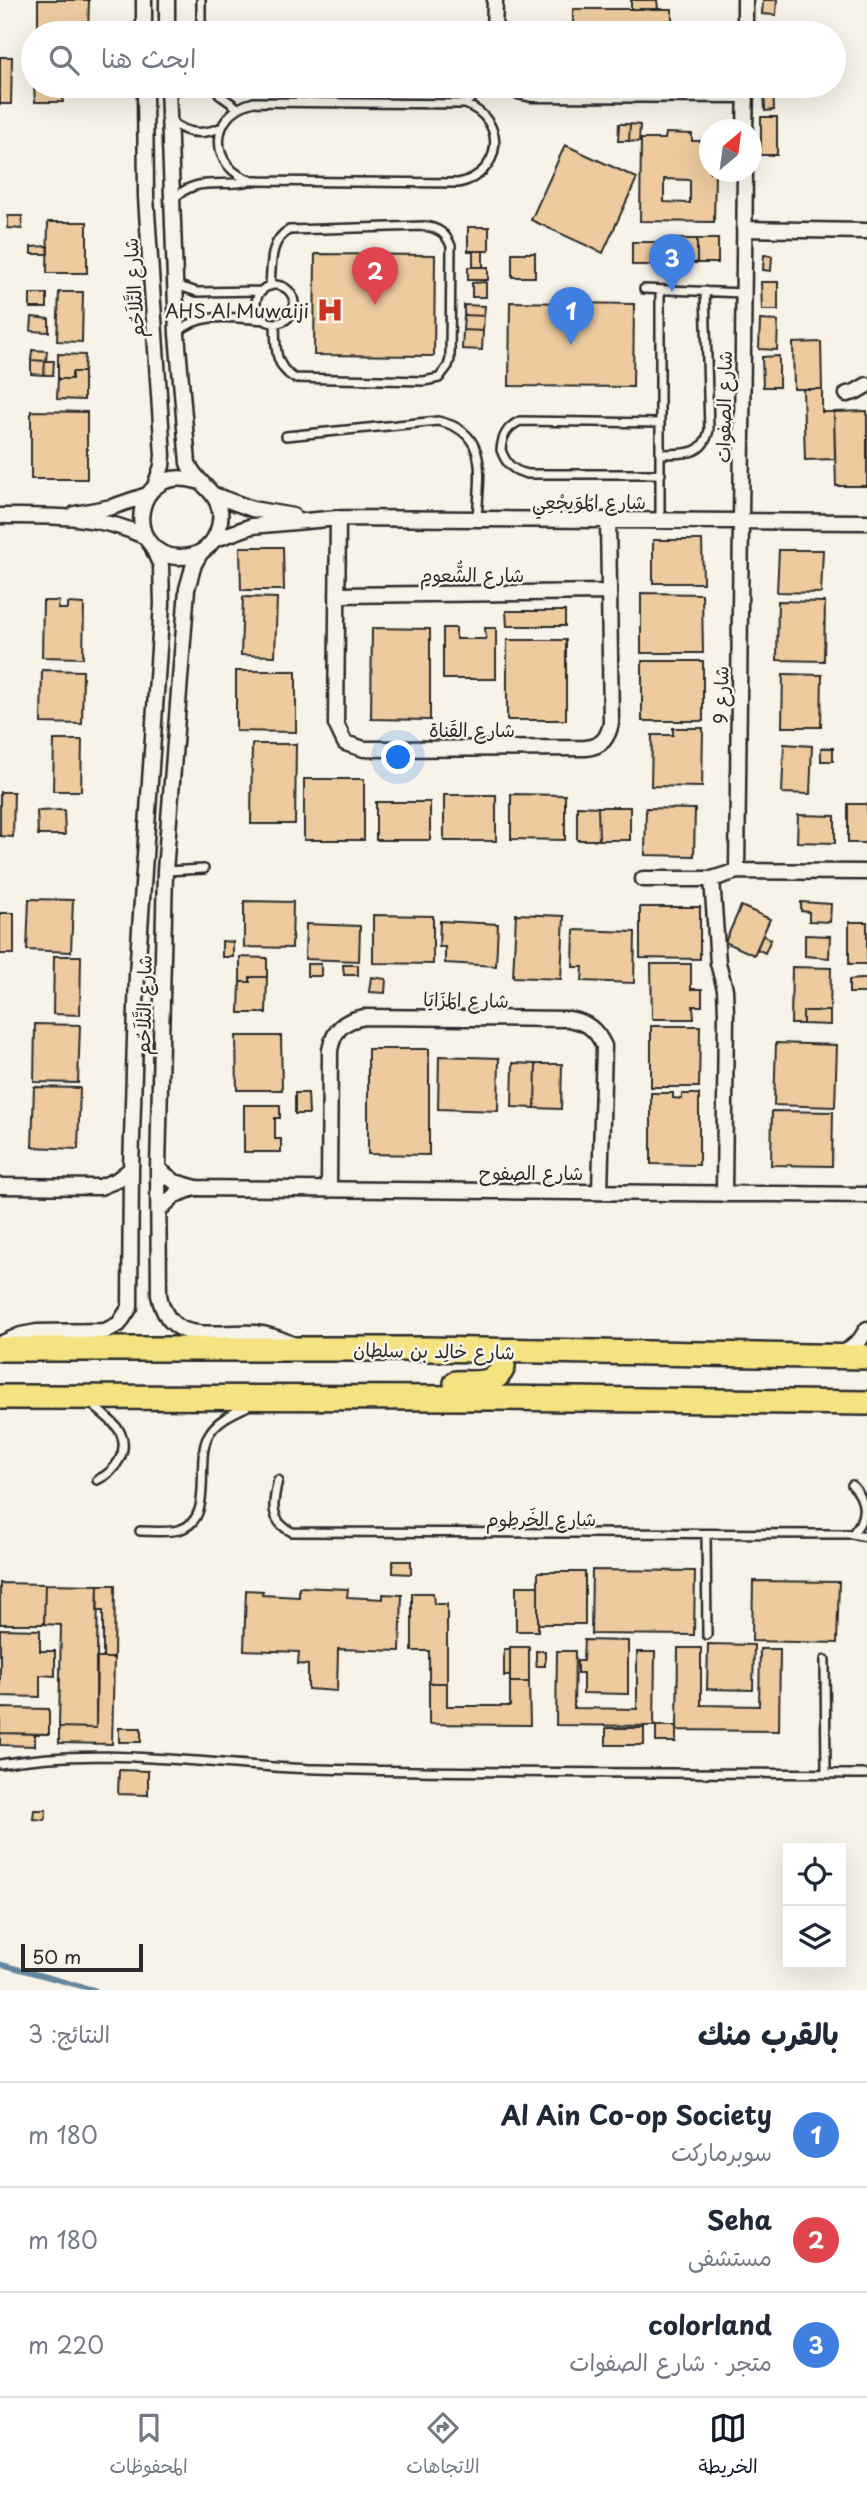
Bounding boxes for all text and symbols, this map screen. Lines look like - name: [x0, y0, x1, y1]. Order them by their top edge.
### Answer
- search box: [21, 21, 846, 98]
- text: ابحث هنا: [101, 38, 196, 77]
- icon: search: [45, 41, 83, 79]
- north arrow: [699, 119, 762, 182]
- pin: 3: [649, 234, 695, 292]
- street label: شارع التَّلاَحُم: [116, 237, 152, 339]
- pin: 2: [352, 247, 398, 305]
- pin: 1: [548, 287, 594, 345]
- hospital icon: AHS Al Muwaiji: [315, 295, 345, 325]
- place label: AHS Al Muwaiji: [165, 296, 309, 324]
- street label: شارع الصفوات: [708, 351, 739, 463]
- street label: شارع المُوَيجْعِي: [532, 487, 646, 519]
- street label: شارع الشُّعوم: [420, 560, 524, 590]
- street label: شارع 9: [705, 666, 736, 724]
- street label: شارع القَناة: [429, 715, 515, 744]
- your location: [381, 740, 415, 774]
- street label: شارع التَّلاَحُم: [128, 955, 160, 1055]
- street label: شارع المَزَايَا: [423, 984, 509, 1015]
- street label: شارع الصفوح: [479, 1158, 583, 1187]
- street label: شارع خالِد بن سلطان: [353, 1335, 515, 1366]
- street label: شارع الخَرطوم: [486, 1504, 596, 1534]
- map controls: [783, 1843, 846, 1969]
- button: locate: [783, 1843, 846, 1906]
- button: layers: [783, 1906, 846, 1969]
- scale bar: [21, 1941, 144, 1973]
- text: 50 m: [32, 1942, 81, 1970]
- text: بالقرب منك: [698, 2010, 839, 2055]
- text: النتائج: 3: [28, 2016, 110, 2051]
- text: Al Ain Co-op Society: [501, 2095, 772, 2134]
- text: 180 m: [28, 2117, 98, 2152]
- text: 1: [811, 2117, 822, 2152]
- text: سوبرماركت: [671, 2134, 772, 2169]
- text: Seha: [707, 2200, 772, 2239]
- text: 180 m: [28, 2222, 98, 2257]
- text: 2: [808, 2222, 824, 2257]
- text: مستشفى: [688, 2239, 772, 2274]
- text: colorland: [648, 2305, 772, 2344]
- text: 220 m: [28, 2327, 104, 2362]
- text: 3: [808, 2327, 824, 2362]
- text: متجر · شارع الصفوات: [569, 2344, 772, 2379]
- tab: المحفوظات: [109, 2409, 188, 2483]
- tab: الاتجاهات: [406, 2409, 480, 2483]
- tab: الخريطة: [698, 2409, 758, 2483]

